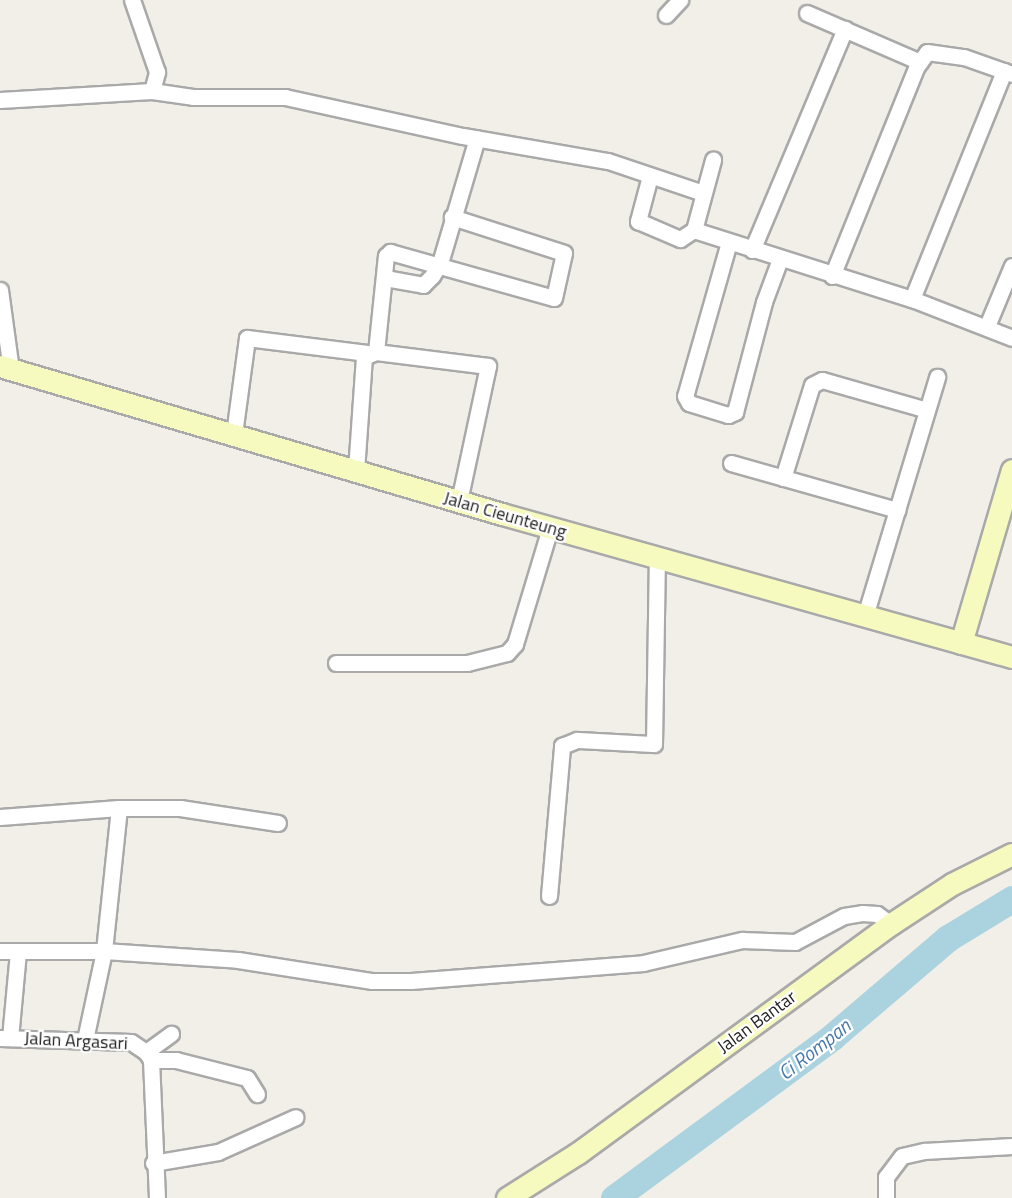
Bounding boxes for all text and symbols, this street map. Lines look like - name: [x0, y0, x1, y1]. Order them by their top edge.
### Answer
- street label: Jalan Cieunteung: [441, 487, 569, 543]
- street label: Jalan Bantar: [713, 986, 801, 1058]
- water label: Ci Rompan: [773, 1013, 855, 1085]
- street label: Jalan Argasari: [24, 1028, 128, 1054]

